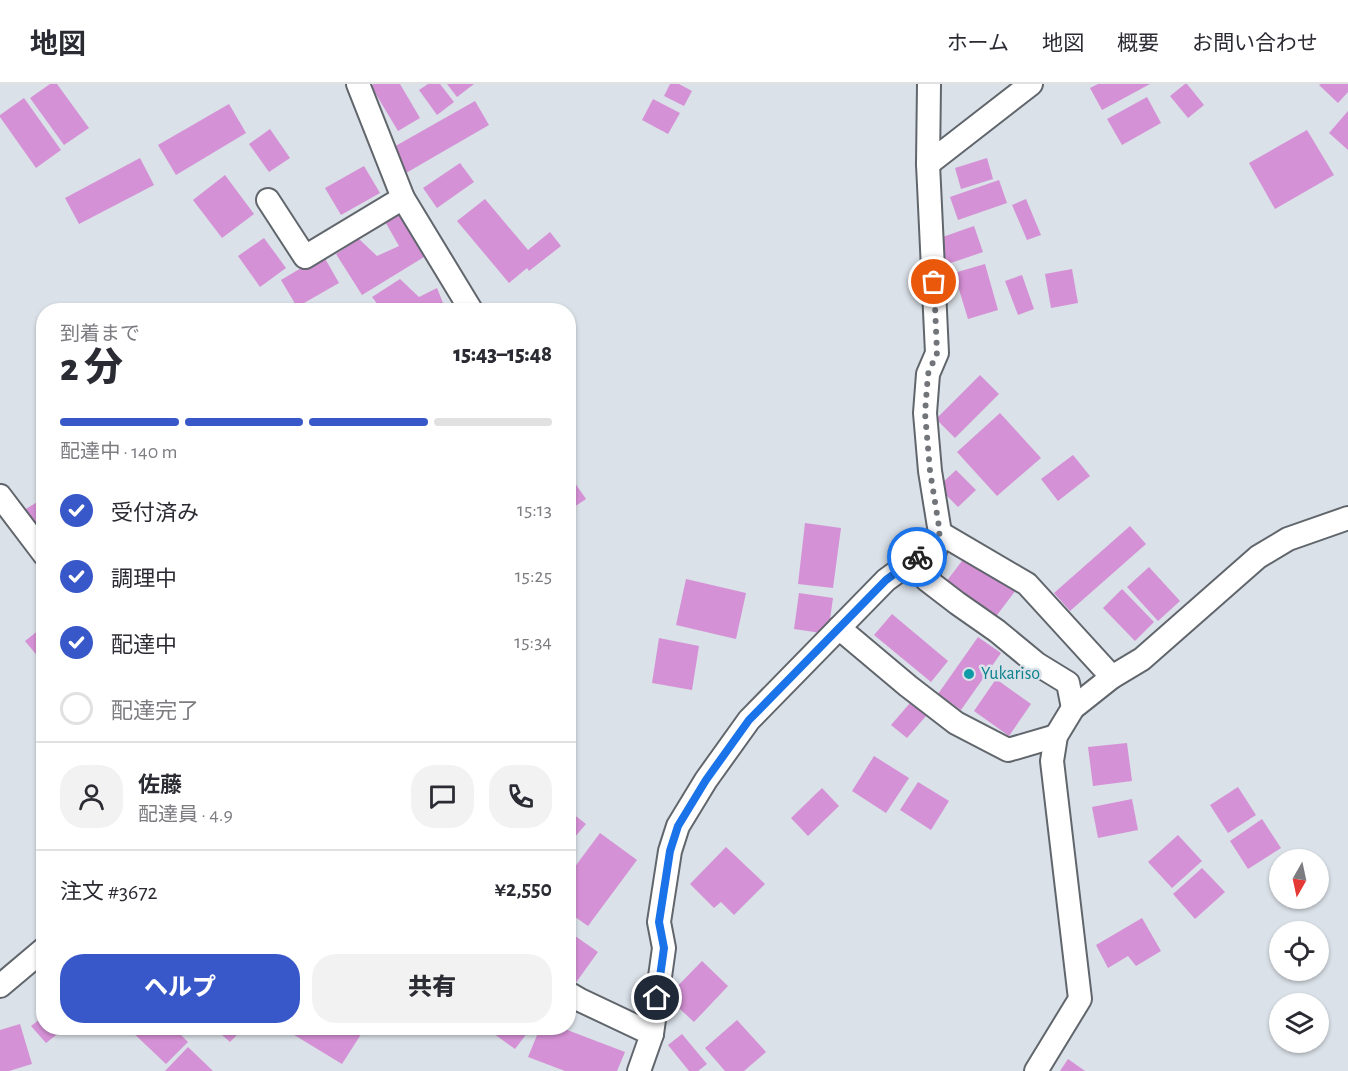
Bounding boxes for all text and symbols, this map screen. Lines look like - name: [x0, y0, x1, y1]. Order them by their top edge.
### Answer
- text: 地図: [30, 31, 86, 59]
- text: ホーム: [947, 33, 1009, 54]
- text: 地図: [1042, 33, 1084, 54]
- text: 概要: [1117, 33, 1159, 54]
- text: お問い合わせ: [1192, 33, 1318, 54]
- pin: [908, 256, 959, 307]
- icon: bag: [917, 265, 950, 298]
- text: 到着まで: [60, 324, 140, 344]
- text: 15:43–15:48: [453, 343, 552, 365]
- text: 2 分: [60, 349, 123, 388]
- text: 配達中 · 140 m: [60, 442, 178, 462]
- icon: check: [60, 494, 93, 527]
- text: 15:13: [517, 500, 552, 520]
- text: 受付済み: [111, 502, 199, 524]
- courier: [887, 527, 947, 587]
- icon: bike: [901, 541, 934, 574]
- icon: check: [60, 560, 93, 593]
- text: 15:25: [515, 566, 552, 586]
- text: 調理中: [111, 568, 177, 590]
- icon: check: [60, 626, 93, 659]
- text: 15:34: [514, 632, 552, 652]
- text: 配達中: [111, 634, 177, 656]
- place label: Yukariso: [981, 665, 1040, 683]
- marker: Yukariso: [962, 667, 976, 681]
- text: 配達完了: [111, 700, 199, 722]
- button: person: [60, 765, 123, 828]
- button: chat: [411, 765, 474, 828]
- button: phone: [489, 765, 552, 828]
- text: 佐藤: [138, 774, 182, 796]
- text: 配達員 · 4.9: [138, 805, 233, 825]
- north arrow: [1269, 849, 1329, 909]
- map controls: [1269, 849, 1329, 1053]
- text: ¥2,550: [495, 878, 552, 900]
- text: 注文 #3672: [60, 881, 158, 903]
- button: locate: [1269, 921, 1329, 981]
- button: ヘルプ: [60, 954, 300, 1023]
- button: 共有: [312, 954, 552, 1023]
- pin: [631, 972, 682, 1023]
- icon: home: [640, 981, 673, 1014]
- button: layers: [1269, 993, 1329, 1053]

